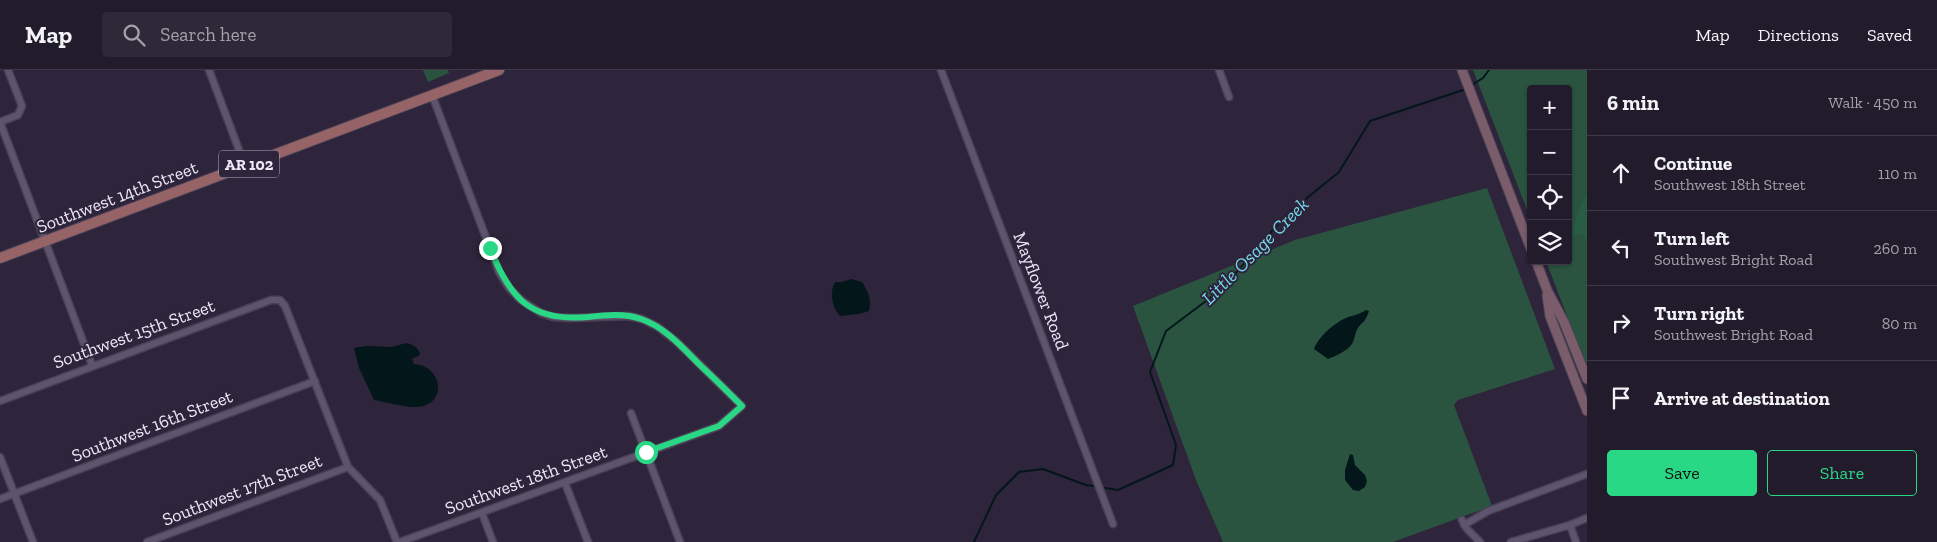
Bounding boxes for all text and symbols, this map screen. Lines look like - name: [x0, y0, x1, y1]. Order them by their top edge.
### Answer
- search box: [102, 12, 452, 57]
- text: Map: [25, 20, 72, 49]
- icon: search: [120, 21, 148, 49]
- text: Search here: [160, 23, 257, 46]
- text: Map: [1695, 24, 1730, 46]
- text: Directions: [1758, 24, 1839, 46]
- text: Saved: [1867, 24, 1912, 46]
- map controls: [1527, 85, 1572, 265]
- button: +: [1527, 85, 1572, 130]
- text: 6 min: [1607, 90, 1659, 115]
- text: Walk · 450 m: [1828, 93, 1917, 112]
- button: −: [1527, 130, 1572, 175]
- road number: AR 102: [219, 150, 279, 178]
- text: Continue: [1654, 152, 1732, 175]
- street label: Southwest 14th Street: [33, 156, 201, 238]
- icon: ahead: [1607, 159, 1635, 187]
- text: 110 m: [1878, 164, 1917, 183]
- button: locate: [1527, 175, 1572, 220]
- text: Southwest 18th Street: [1654, 175, 1806, 194]
- water label: Little Osage Creek: [1197, 193, 1313, 309]
- button: layers: [1527, 220, 1572, 265]
- text: Turn left: [1654, 227, 1729, 250]
- street label: Mayflower Road: [1008, 229, 1074, 353]
- icon: left: [1607, 234, 1635, 262]
- route end: [479, 237, 502, 260]
- text: 260 m: [1874, 239, 1917, 258]
- text: Southwest Bright Road: [1654, 250, 1813, 269]
- street label: Southwest 15th Street: [50, 294, 218, 373]
- text: Turn right: [1654, 302, 1744, 325]
- icon: right: [1607, 309, 1635, 337]
- text: 80 m: [1882, 314, 1917, 333]
- text: Southwest Bright Road: [1654, 325, 1813, 344]
- icon: arrive: [1607, 384, 1635, 412]
- street label: Southwest 16th Street: [68, 385, 236, 467]
- text: Arrive at destination: [1654, 387, 1830, 410]
- street label: Southwest 18th Street: [442, 440, 610, 520]
- route start: [635, 441, 658, 464]
- street label: Southwest 17th Street: [159, 449, 325, 531]
- button: Save: [1607, 450, 1757, 496]
- button: Share: [1767, 450, 1917, 496]

